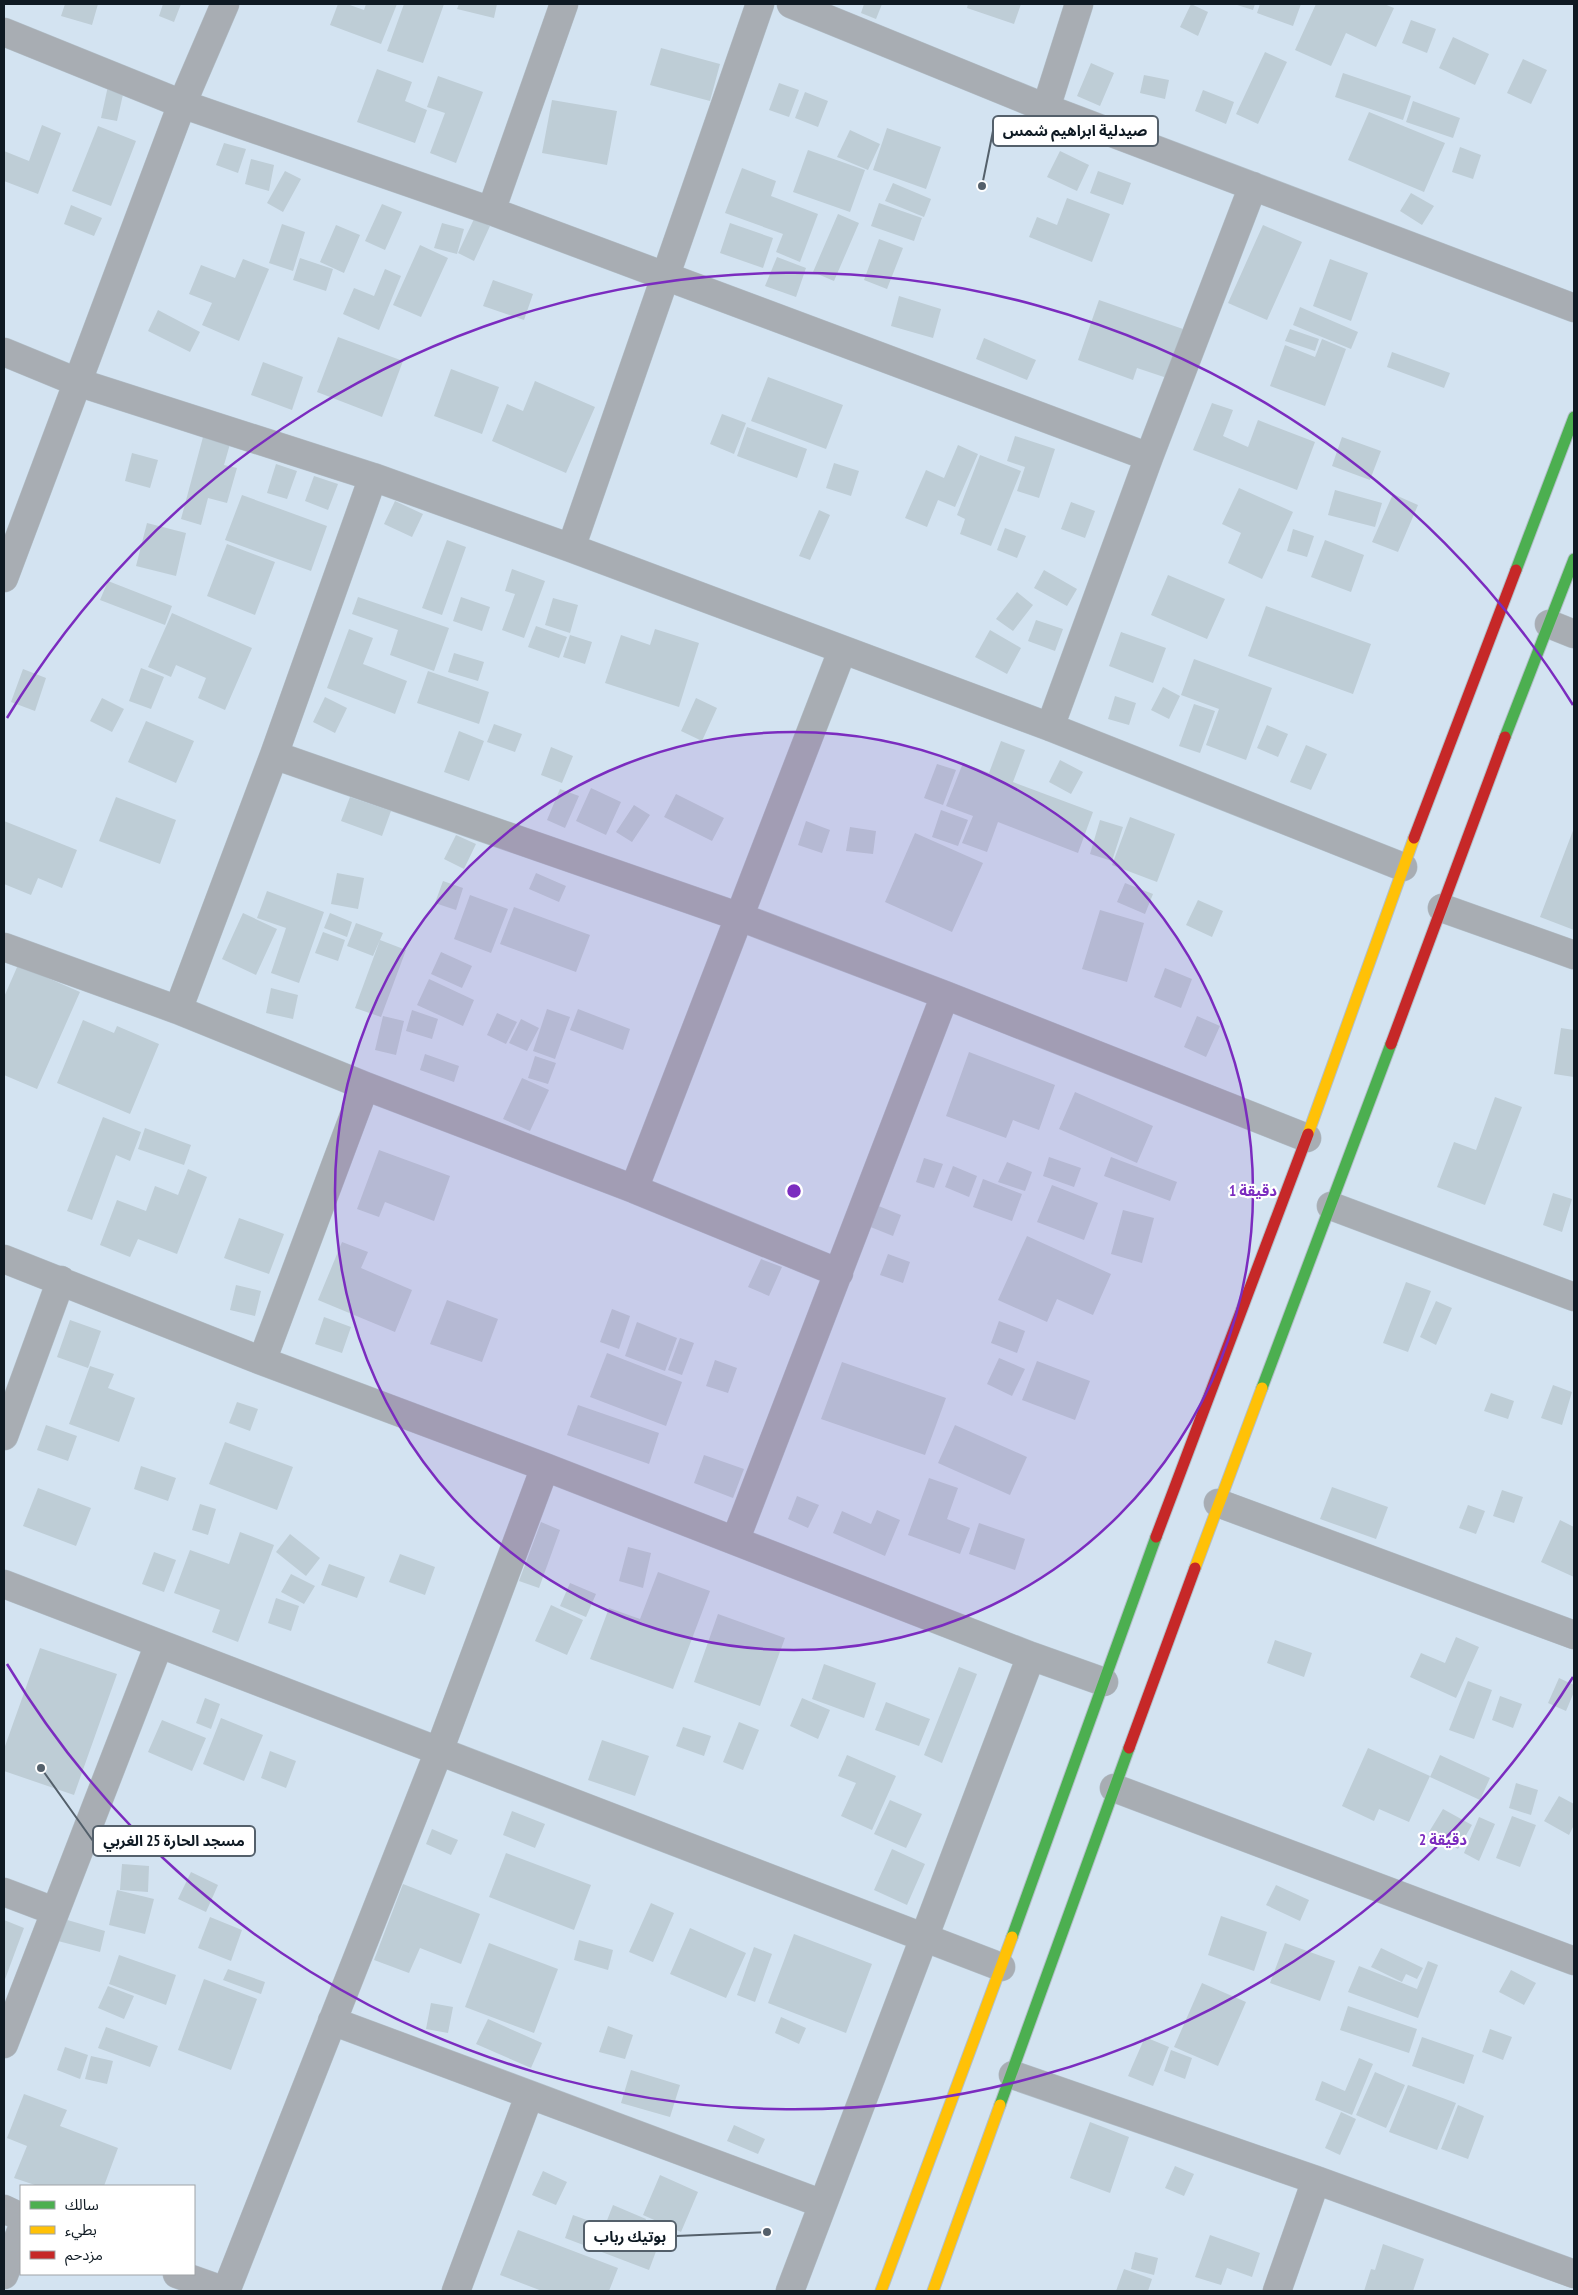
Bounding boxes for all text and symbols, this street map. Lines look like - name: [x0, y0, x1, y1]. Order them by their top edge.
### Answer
- callout: صيدلية ابراهيم شمس: [993, 116, 1158, 146]
- text: صيدلية ابراهيم شمس: [1003, 121, 1148, 142]
- text: 1 دقيقة: [1229, 1181, 1277, 1200]
- centre of rings: [785, 1182, 803, 1200]
- callout: مسجد الحارة 25 الغربي: [93, 1826, 255, 1856]
- text: 2 دقيقة: [1419, 1830, 1467, 1849]
- text: مسجد الحارة 25 الغربي: [103, 1831, 245, 1852]
- legend: [20, 2185, 195, 2275]
- text: سالك: [65, 2195, 99, 2214]
- text: بطيء: [65, 2220, 97, 2241]
- callout: بوتيك رباب: [584, 2221, 676, 2251]
- text: بوتيك رباب: [594, 2227, 666, 2246]
- text: مزدحم: [65, 2245, 103, 2266]

